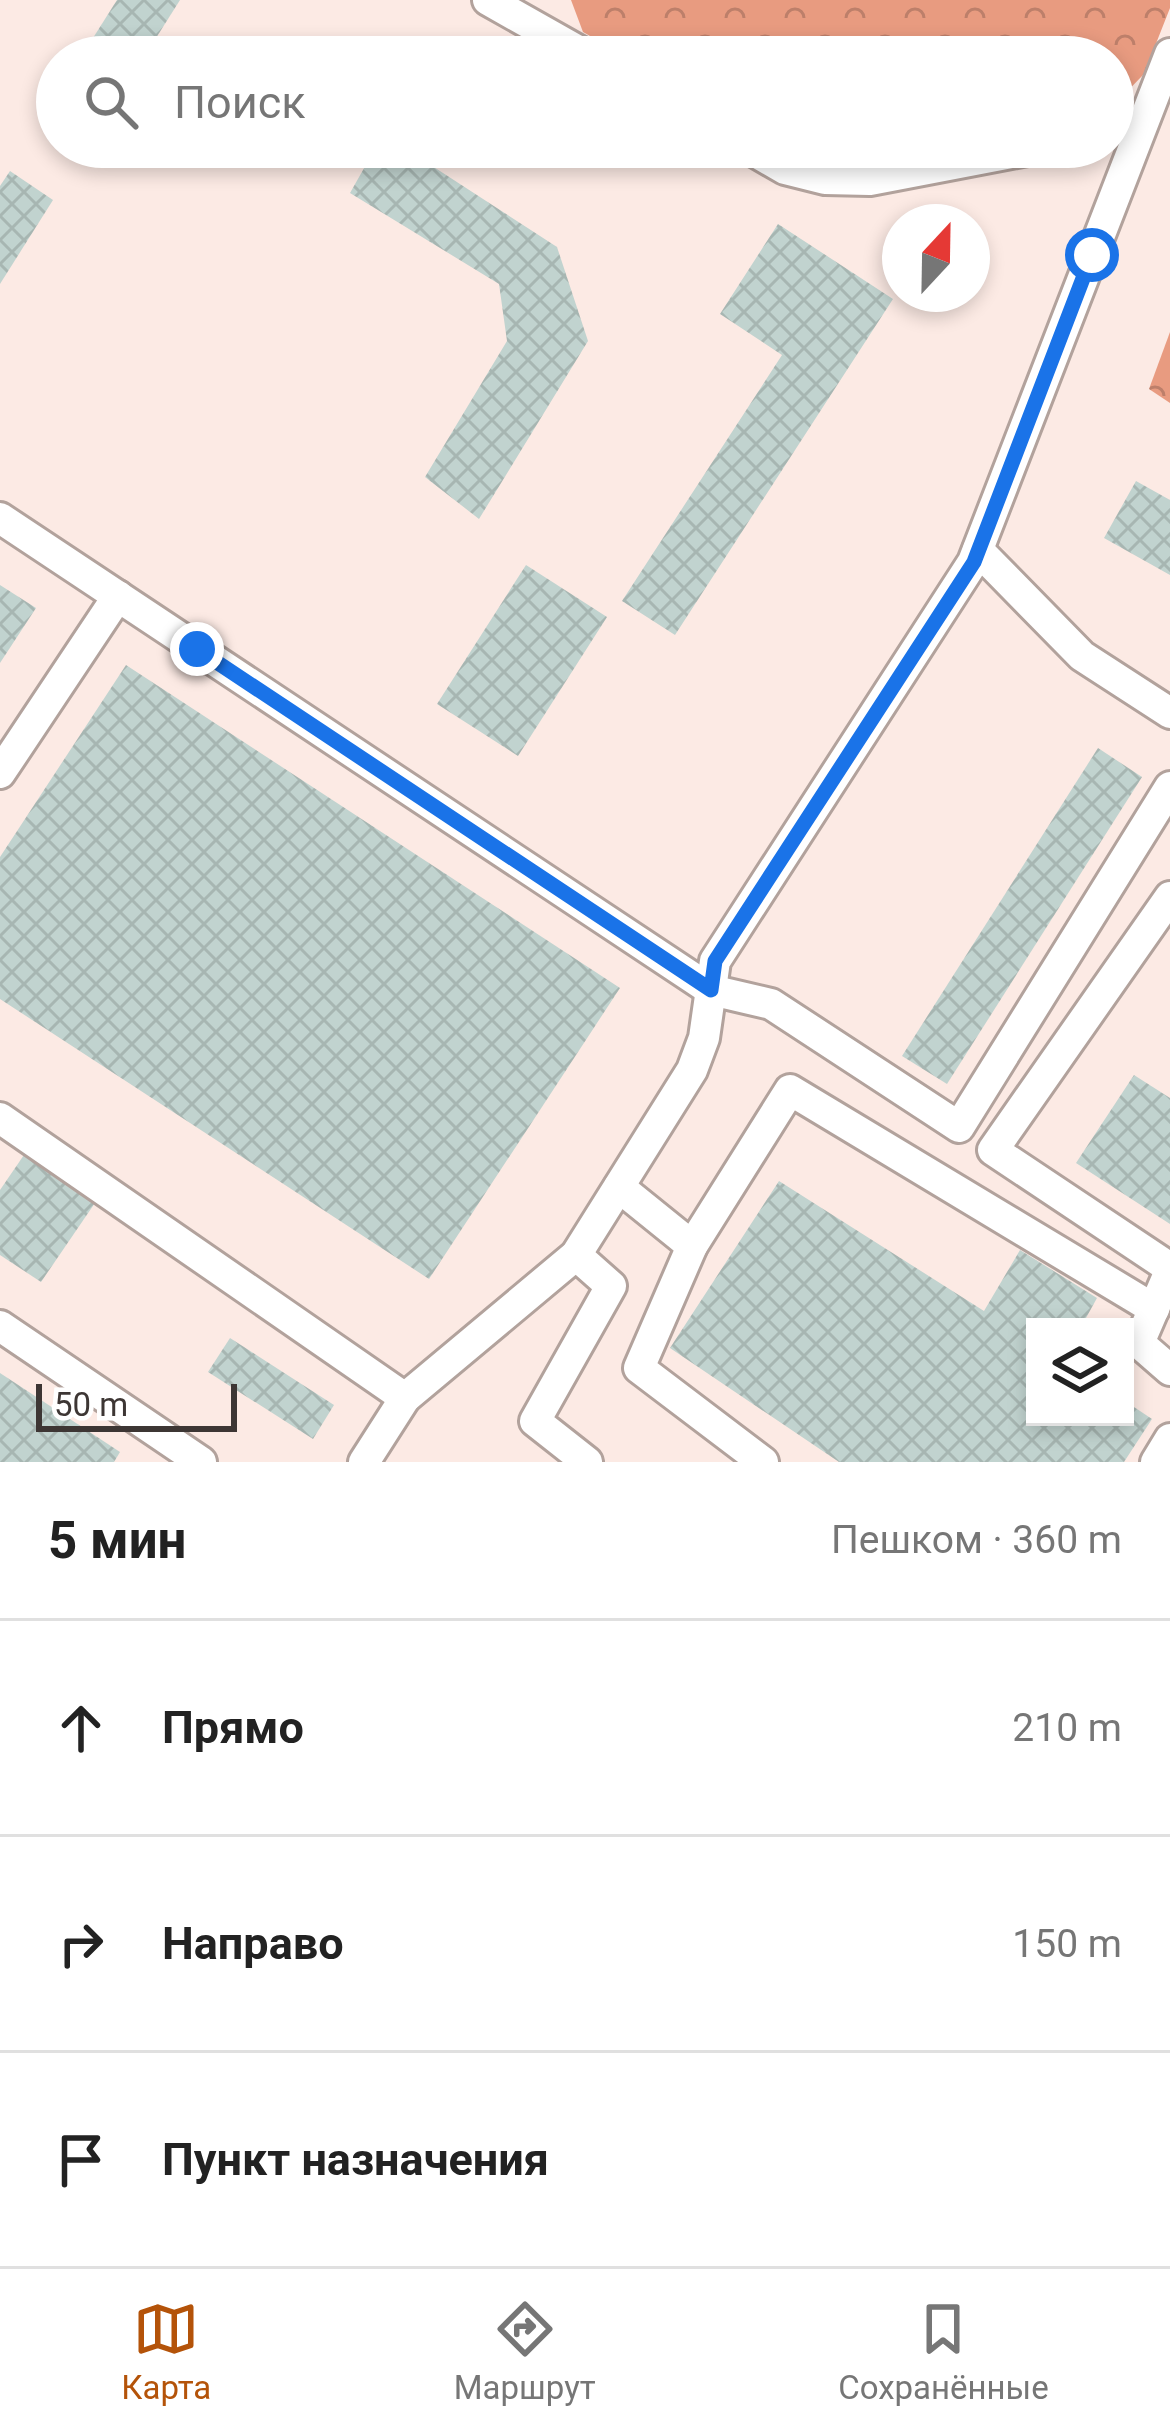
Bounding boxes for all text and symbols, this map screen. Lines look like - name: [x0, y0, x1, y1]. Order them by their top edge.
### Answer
- search box: [36, 36, 1134, 168]
- icon: search: [78, 69, 144, 135]
- text: Поиск: [174, 76, 306, 129]
- north arrow: [882, 204, 990, 312]
- route start: [1065, 228, 1119, 282]
- route end: [170, 622, 224, 676]
- map controls: [1026, 1318, 1134, 1426]
- button: layers: [1026, 1318, 1134, 1426]
- scale bar: [36, 1378, 237, 1431]
- text: 50 m: [54, 1385, 128, 1424]
- text: 5 мин: [48, 1511, 186, 1570]
- text: Пешком · 360 m: [831, 1517, 1122, 1563]
- icon: ahead: [48, 1695, 114, 1761]
- text: Прямо: [162, 1701, 304, 1754]
- text: 210 m: [1012, 1705, 1122, 1751]
- icon: right: [48, 1911, 114, 1977]
- text: Направо: [162, 1917, 344, 1970]
- text: 150 m: [1012, 1921, 1122, 1967]
- icon: arrive: [48, 2127, 114, 2193]
- text: Пункт назначения: [162, 2133, 549, 2186]
- tab: Карта: [121, 2296, 211, 2407]
- tab: Маршрут: [454, 2296, 596, 2407]
- tab: Сохранённые: [838, 2296, 1049, 2407]

